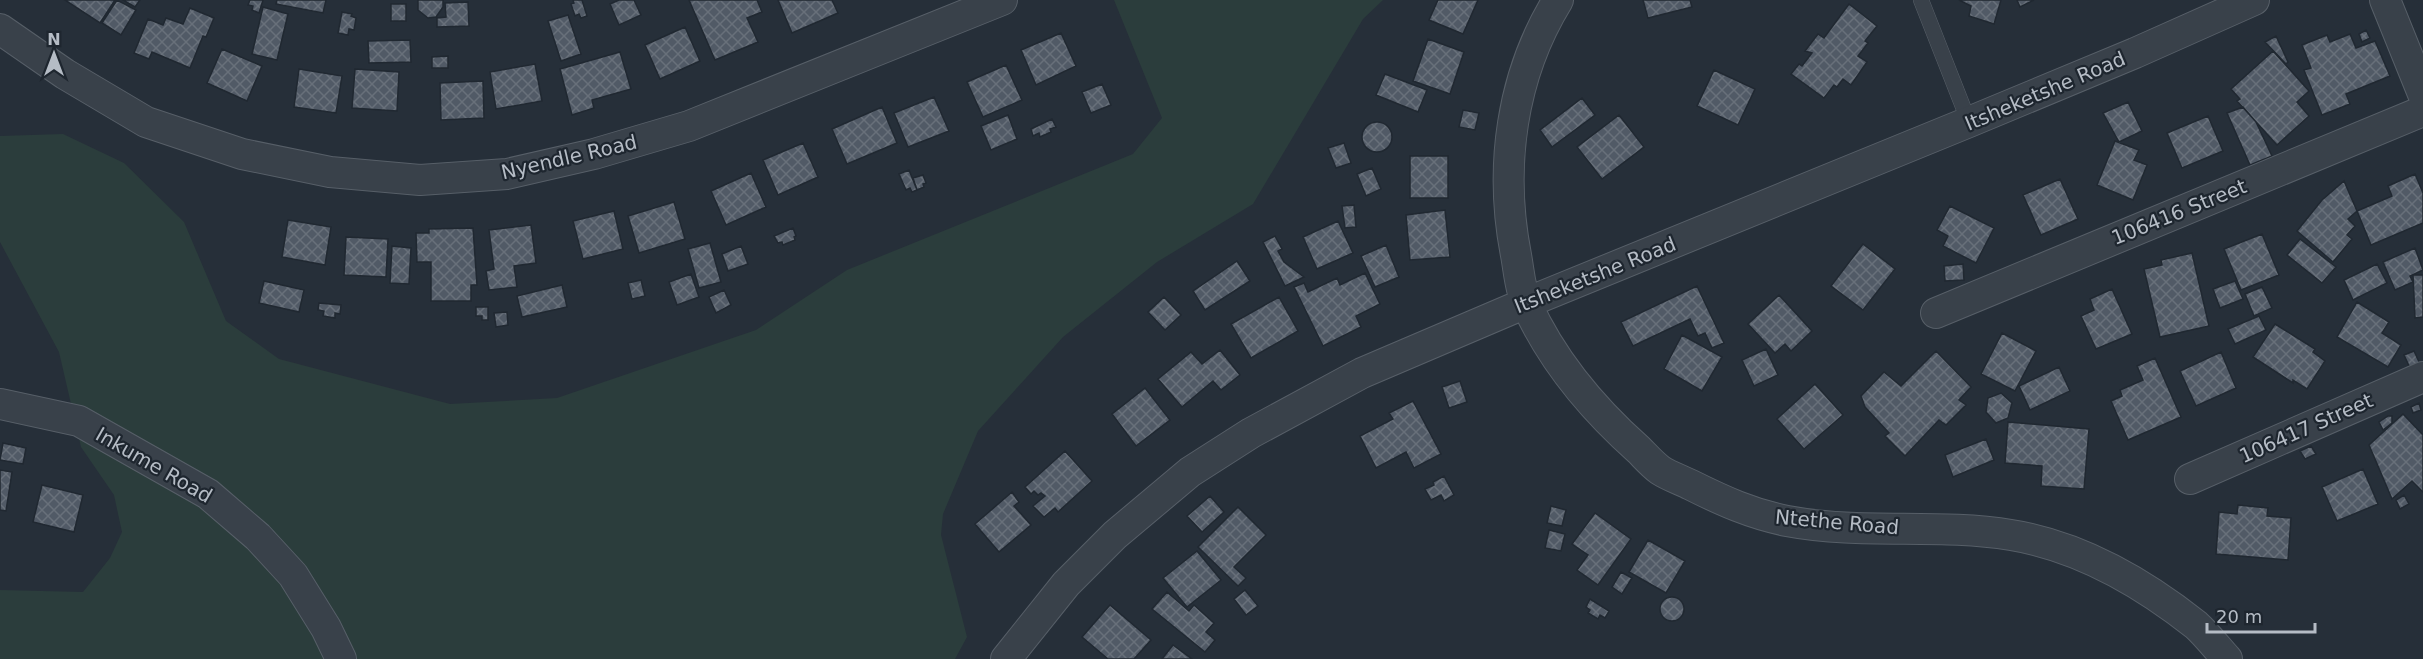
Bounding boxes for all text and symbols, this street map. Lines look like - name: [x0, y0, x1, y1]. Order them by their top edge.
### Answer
- north arrow: [24, 24, 84, 84]
- text: N: [47, 30, 61, 49]
- street label: Itsheketshe Road: [1961, 46, 2129, 136]
- street label: Nyendle Road: [499, 130, 639, 184]
- street label: 106416 Street: [2108, 174, 2250, 250]
- street label: Itsheketshe Road: [1511, 232, 1679, 318]
- street label: 106417 Street: [2236, 388, 2377, 468]
- street label: Inkume Road: [91, 422, 217, 508]
- street label: Ntethe Road: [1774, 505, 1900, 539]
- scale bar: [2207, 596, 2315, 634]
- text: 20 m: [2216, 606, 2262, 627]

